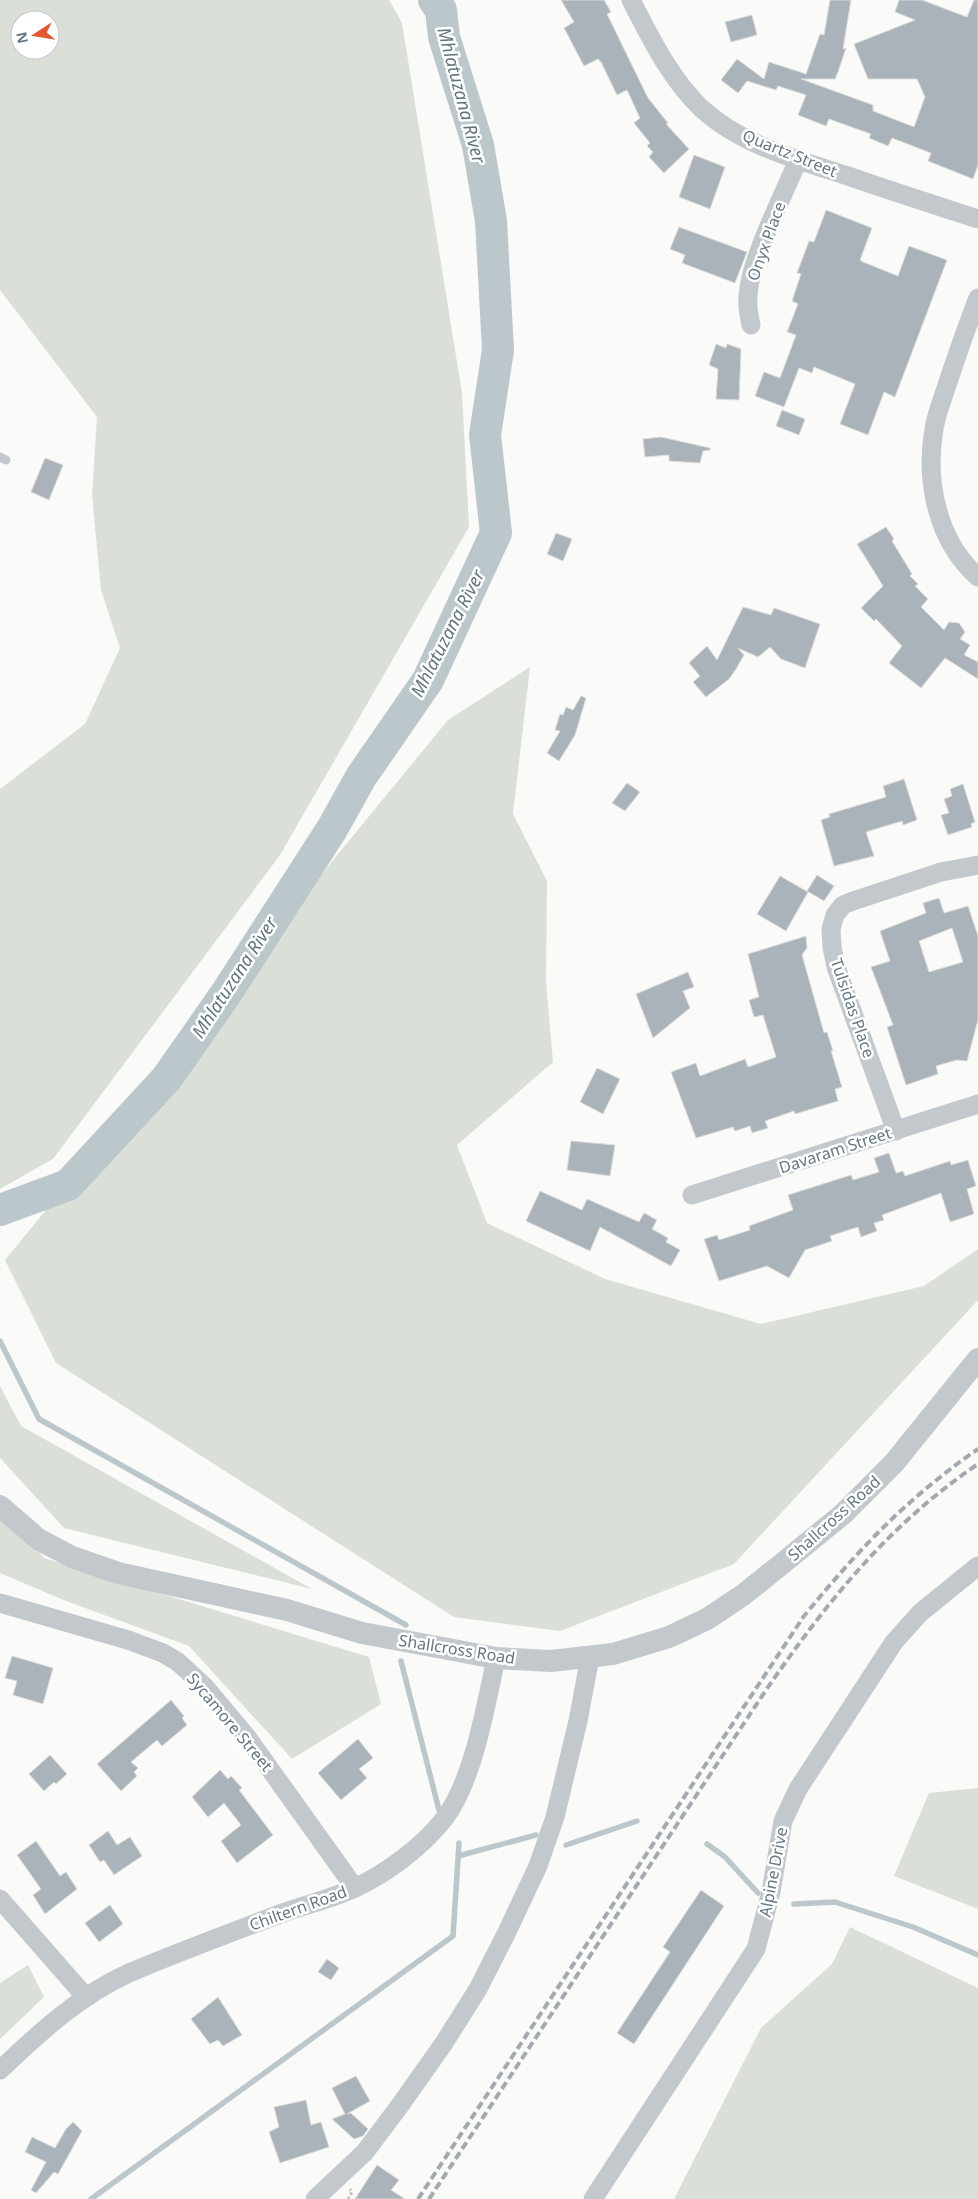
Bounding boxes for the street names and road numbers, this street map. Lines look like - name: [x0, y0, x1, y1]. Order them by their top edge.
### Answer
- street label: Quartz Street: [739, 124, 841, 182]
- street label: Onyx Place: [742, 198, 790, 284]
- street label: Tulsidas Place: [826, 955, 880, 1061]
- street label: Davaram Street: [776, 1121, 894, 1179]
- street label: Shallcross Road: [783, 1471, 885, 1565]
- street label: Shallcross Road: [397, 1629, 517, 1669]
- street label: Sycamore Street: [182, 1668, 278, 1776]
- street label: Alpine Drive: [754, 1825, 792, 1919]
- street label: Chiltern Road: [246, 1880, 350, 1936]

